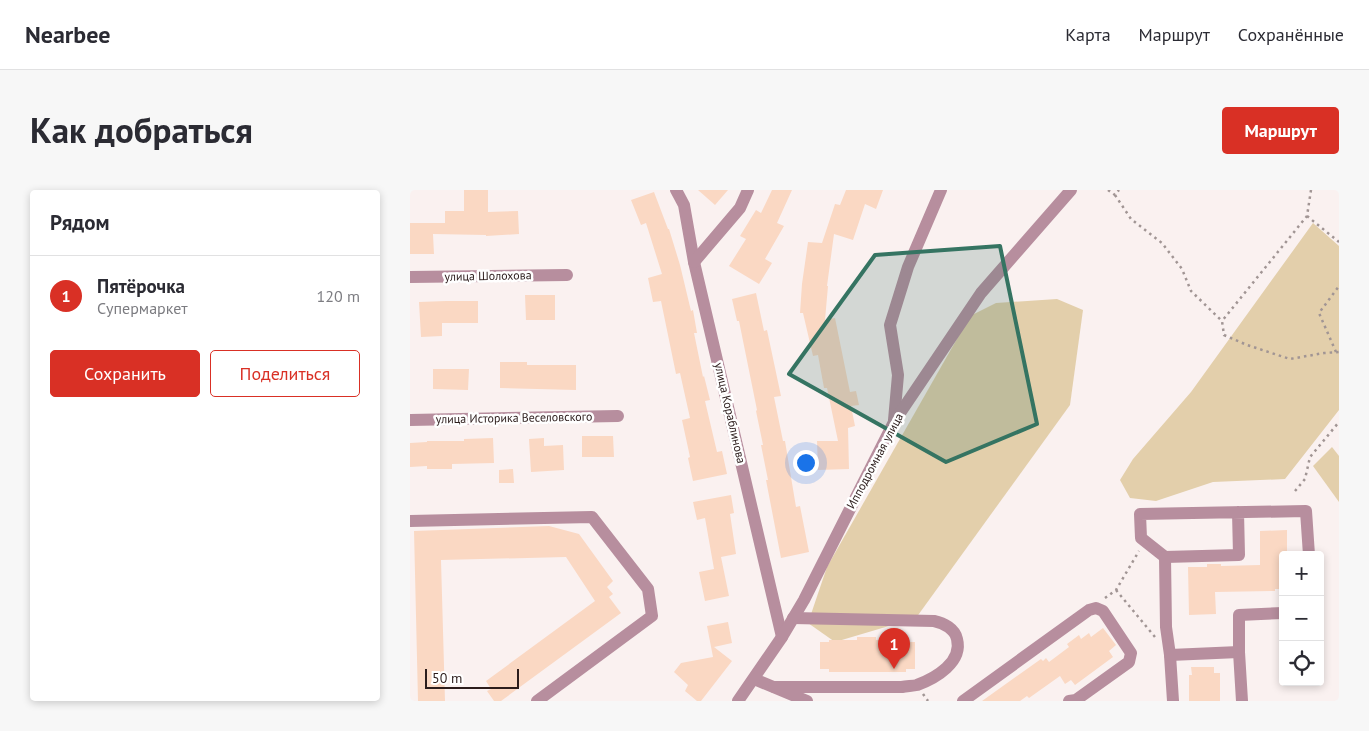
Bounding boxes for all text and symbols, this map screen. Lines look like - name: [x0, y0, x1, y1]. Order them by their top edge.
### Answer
- text: Nearbee: [25, 19, 110, 50]
- text: Карта: [1065, 23, 1111, 46]
- text: Маршрут: [1139, 23, 1210, 46]
- text: Сохранённые: [1238, 23, 1344, 46]
- text: Как добраться: [30, 107, 253, 153]
- button: Маршрут: [1222, 107, 1339, 154]
- text: Рядом: [50, 209, 109, 236]
- street label: улица Шолохова: [444, 267, 532, 284]
- text: Пятёрочка: [97, 274, 185, 298]
- text: 1: [61, 286, 71, 306]
- text: 120 m: [317, 286, 360, 306]
- text: Супермаркет: [97, 298, 188, 318]
- button: Сохранить: [50, 350, 200, 397]
- button: Поделиться: [210, 350, 360, 397]
- street label: улица Кораблинова: [712, 361, 749, 465]
- street label: улица Историка Веселовского: [436, 409, 592, 426]
- street label: Ипподромная улица: [843, 410, 906, 511]
- your location: [793, 450, 819, 476]
- map controls: [1279, 551, 1324, 686]
- button: +: [1279, 551, 1324, 596]
- button: −: [1279, 596, 1324, 641]
- pin: 1: [878, 628, 910, 669]
- button: locate: [1279, 641, 1324, 686]
- scale bar: [425, 666, 519, 689]
- text: 50 m: [432, 669, 462, 687]

